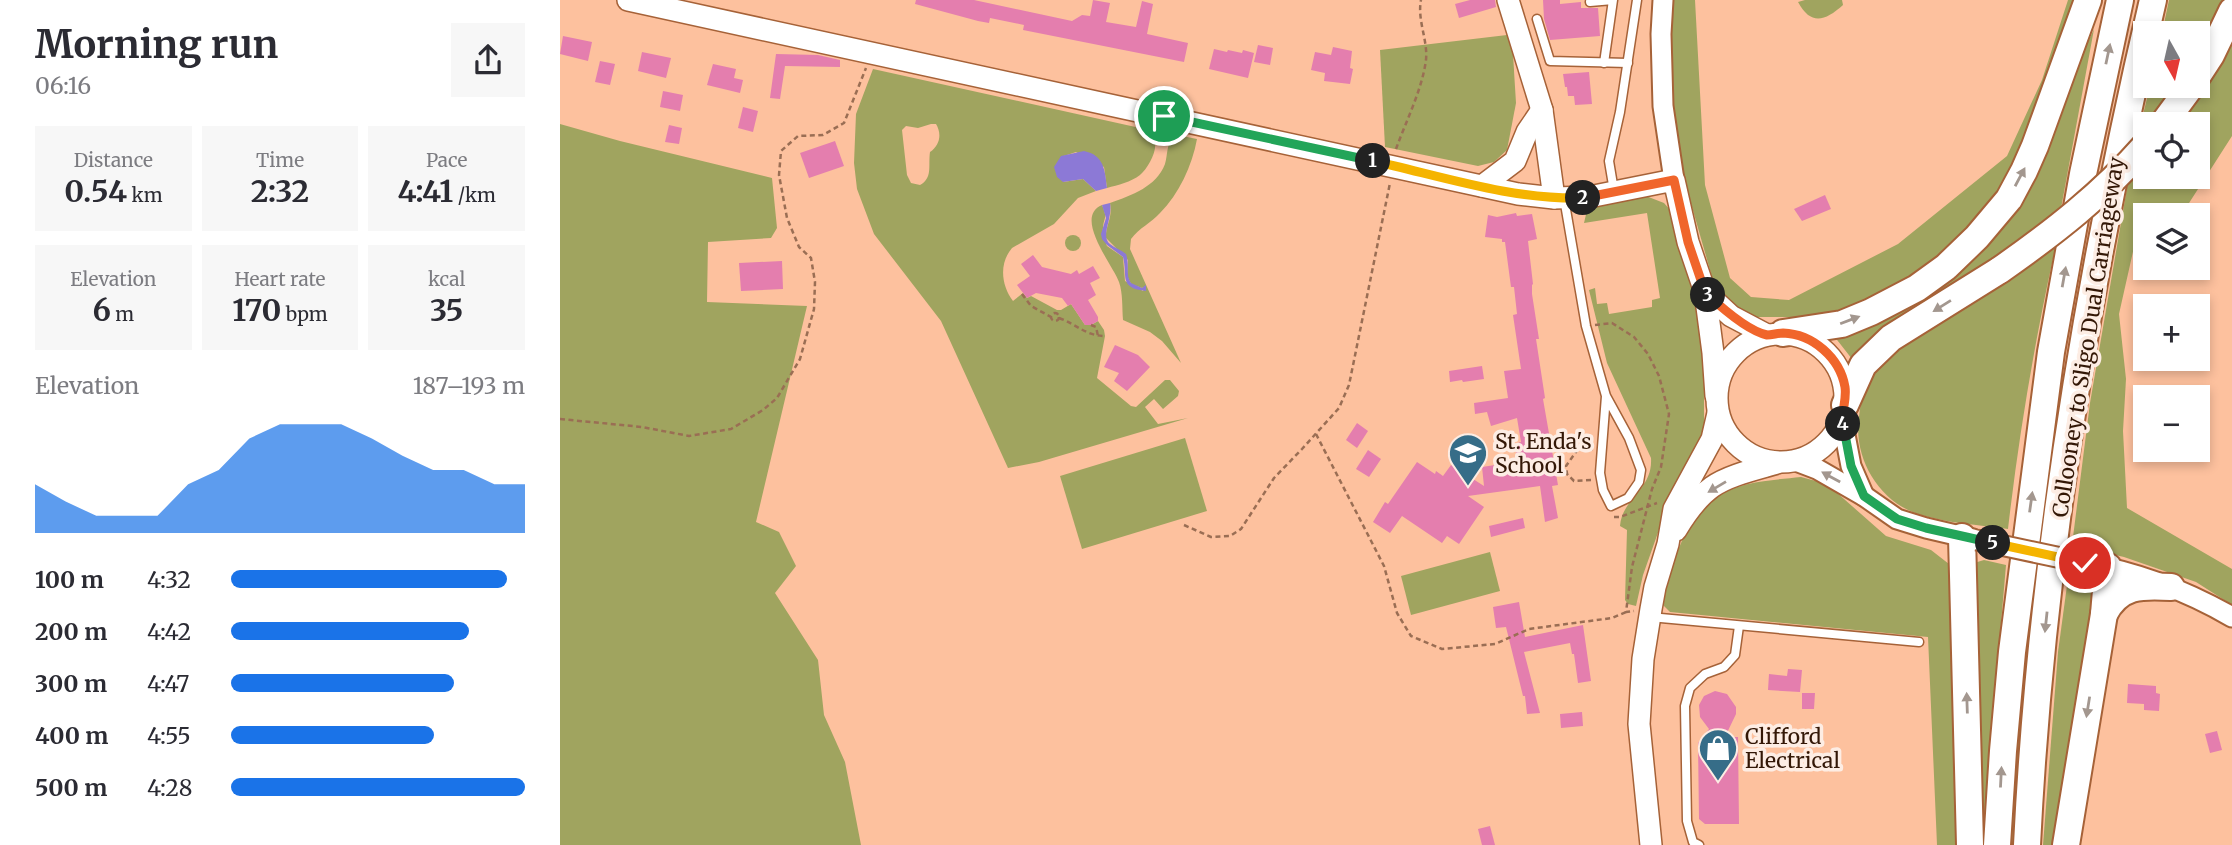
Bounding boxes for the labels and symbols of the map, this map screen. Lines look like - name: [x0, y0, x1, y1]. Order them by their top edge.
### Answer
- north arrow: [2133, 21, 2210, 98]
- one-way arrow: [2103, 43, 2114, 65]
- pin: [1134, 86, 1194, 146]
- pin: 1: [1356, 144, 1390, 178]
- street label: Collooney to Sligo Dual Carriageway: [2046, 154, 2130, 519]
- one-way arrow: [2015, 167, 2026, 187]
- pin: 2: [1566, 180, 1600, 216]
- one-way arrow: [2059, 266, 2070, 288]
- pin: 3: [1690, 278, 1726, 312]
- one-way arrow: [1932, 299, 1952, 312]
- one-way arrow: [1840, 315, 1861, 326]
- pin: 4: [1826, 406, 1860, 442]
- place label: St. Enda's School: [1495, 428, 1591, 479]
- school or university icon: St. Enda's School: [1447, 432, 1489, 487]
- one-way arrow: [1821, 471, 1840, 483]
- one-way arrow: [1707, 480, 1726, 493]
- one-way arrow: [2025, 491, 2036, 513]
- pin: 5: [1976, 526, 2010, 560]
- pin: [2055, 533, 2115, 593]
- one-way arrow: [2040, 611, 2051, 633]
- one-way arrow: [1961, 692, 1972, 714]
- one-way arrow: [2082, 696, 2093, 718]
- place label: Clifford Electrical: [1745, 723, 1840, 774]
- shop icon: Clifford Electrical: [1697, 727, 1739, 782]
- one-way arrow: [1996, 766, 2007, 788]

